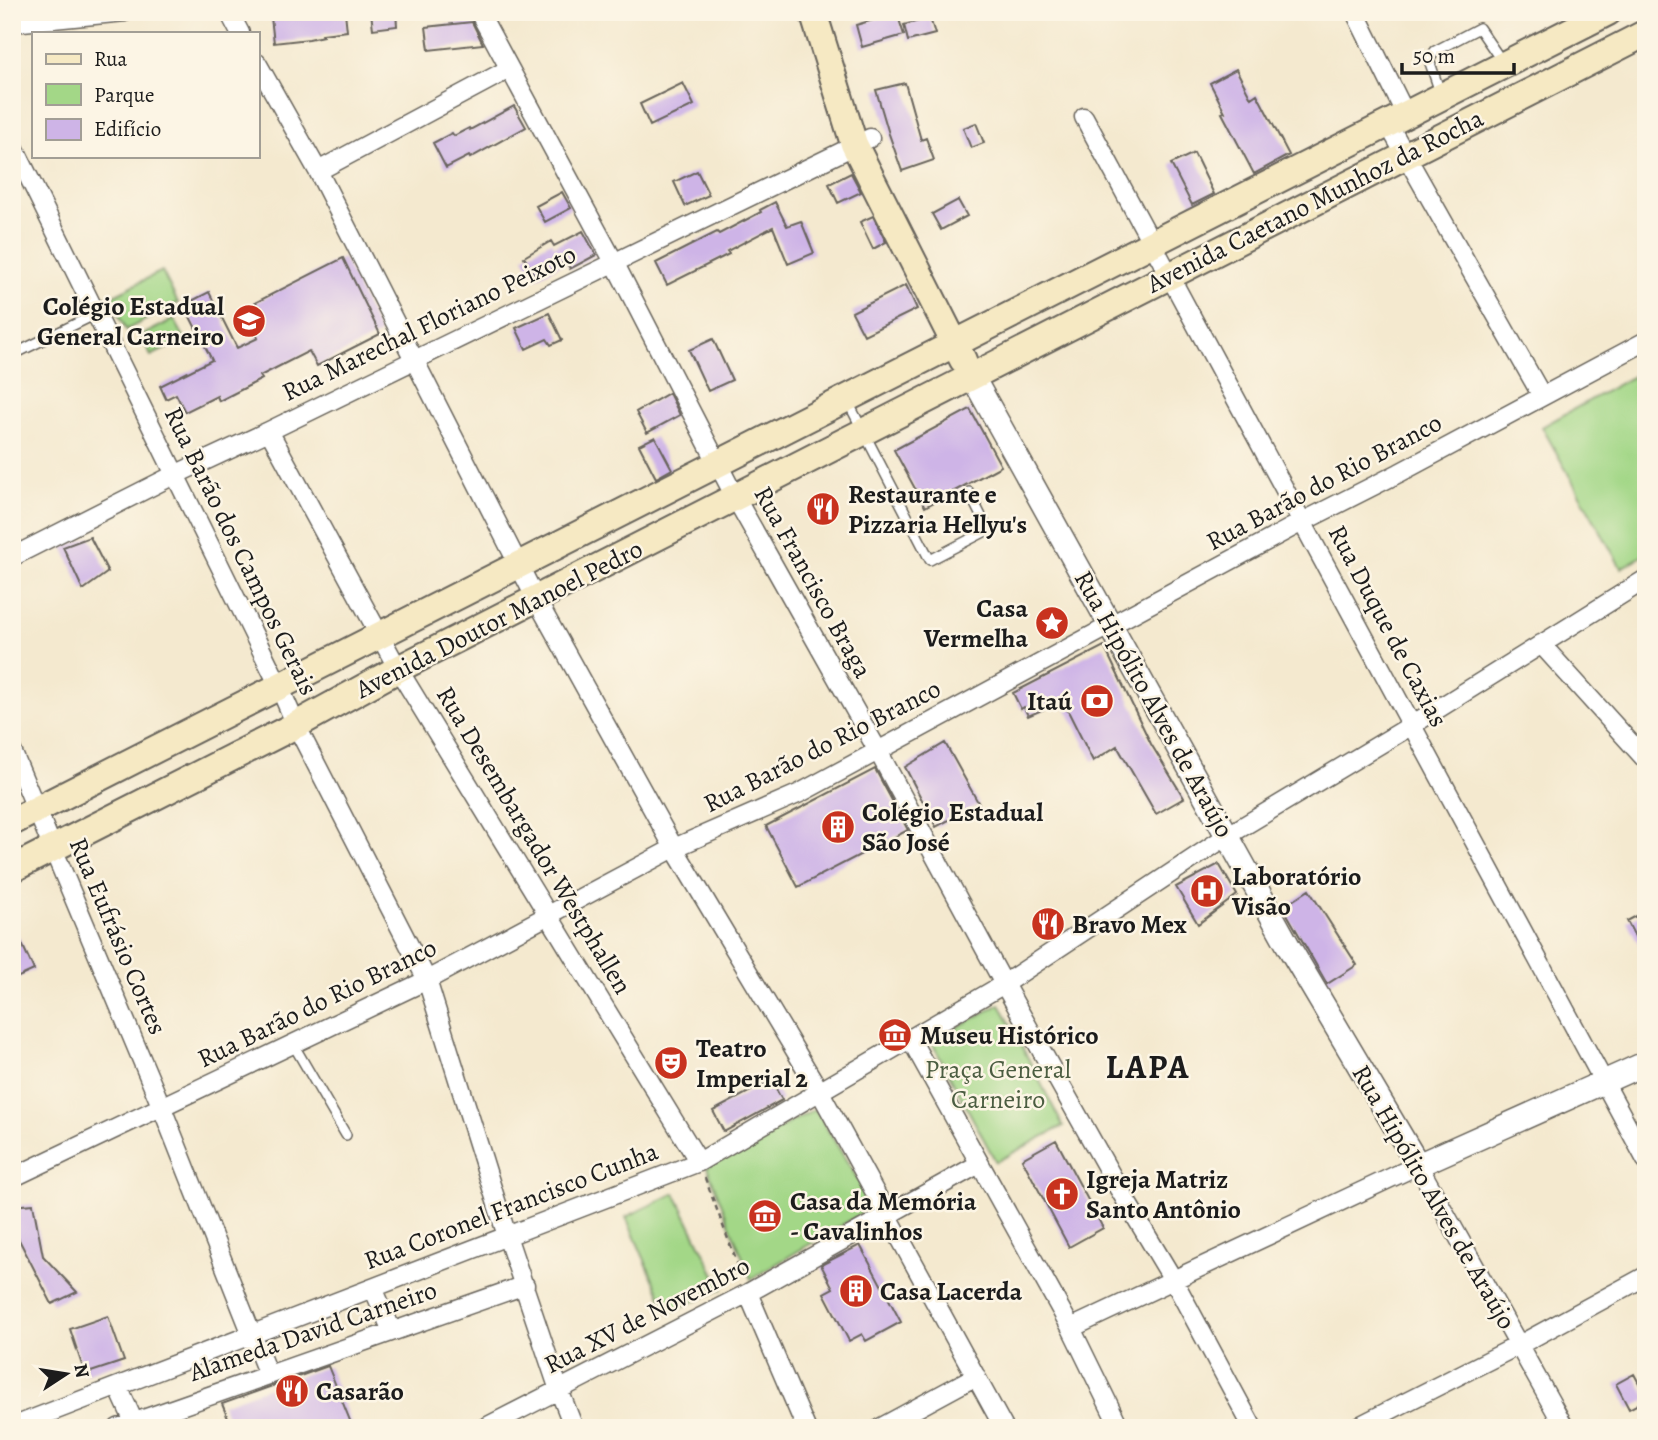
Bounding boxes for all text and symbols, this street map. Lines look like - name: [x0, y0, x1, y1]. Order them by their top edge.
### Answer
- legend: [32, 32, 259, 158]
- scale bar: [1402, 32, 1514, 76]
- text: 50 m: [1413, 42, 1455, 70]
- text: Rua: [94, 45, 128, 73]
- text: Parque: [94, 81, 154, 109]
- street label: Avenida Caetano Munhoz da Rocha: [1140, 101, 1489, 302]
- text: Edifício: [94, 115, 161, 143]
- street label: Rua Marechal Floriano Peixoto: [276, 236, 582, 410]
- place label: Colégio Estadual General Carneiro: [37, 289, 224, 354]
- school or university icon: Colégio Estadual General Carneiro: [230, 302, 268, 340]
- street label: Rua Barão dos Campos Gerais: [156, 401, 326, 701]
- street label: Rua Barão do Rio Branco: [1200, 405, 1448, 559]
- place label: Restaurante e Pizzaria Hellyu's: [848, 477, 1027, 542]
- street label: Rua Francisco Braga: [746, 480, 880, 684]
- restaurant icon: Restaurante e Pizzaria Hellyu's: [804, 490, 842, 528]
- street label: Rua Duque de Caxias: [1320, 519, 1456, 733]
- street label: Avenida Doutor Manoel Pedro: [349, 531, 649, 707]
- street label: Rua Hipólito Alves de Araújo: [1066, 564, 1242, 844]
- place label: Casa Vermelha: [923, 591, 1028, 656]
- place icon: Casa Vermelha: [1033, 604, 1071, 642]
- street label: Rua Barão do Rio Branco: [697, 671, 947, 821]
- street label: Rua Desembargador Westphallen: [428, 679, 640, 1001]
- bank icon: Itaú: [1078, 682, 1116, 720]
- place label: Itaú: [1027, 684, 1073, 719]
- place label: Colégio Estadual São José: [862, 795, 1043, 860]
- building icon: Colégio Estadual São José: [819, 808, 857, 846]
- street label: Rua Eufrásio Cortes: [61, 832, 175, 1040]
- place label: Laboratório Visão: [1231, 859, 1361, 924]
- hospital icon: Laboratório Visão: [1188, 872, 1226, 910]
- restaurant icon: Bravo Mex: [1029, 905, 1067, 943]
- place label: Bravo Mex: [1072, 907, 1187, 942]
- street label: Rua Barão do Rio Branco: [192, 930, 442, 1076]
- museum icon: Museu Histórico: [876, 1016, 914, 1054]
- place label: Museu Histórico: [920, 1018, 1099, 1053]
- place label: Teatro Imperial 2: [696, 1031, 808, 1096]
- theatre icon: Teatro Imperial 2: [652, 1044, 690, 1082]
- district label: LAPA: [1105, 1044, 1191, 1089]
- park label: Praça General Carneiro: [925, 1052, 1071, 1117]
- street label: Rua Hipólito Alves de Araújo: [1344, 1058, 1524, 1336]
- street label: Rua Coronel Francisco Cunha: [359, 1134, 663, 1278]
- place label: Igreja Matriz Santo Antônio: [1086, 1162, 1241, 1227]
- church icon: Igreja Matriz Santo Antônio: [1043, 1175, 1081, 1213]
- place label: Casa da Memória - Cavalinhos: [790, 1184, 977, 1249]
- museum icon: Casa da Memória - Cavalinhos: [746, 1197, 784, 1235]
- street label: Rua XV de Novembro: [538, 1248, 756, 1382]
- street label: Alameda David Carneiro: [184, 1272, 442, 1390]
- building icon: Casa Lacerda: [837, 1272, 875, 1310]
- place label: Casa Lacerda: [880, 1274, 1023, 1309]
- north arrow: [32, 1338, 102, 1408]
- text: N: [67, 1361, 96, 1380]
- restaurant icon: Casarão: [273, 1372, 311, 1410]
- place label: Casarão: [316, 1374, 404, 1409]

